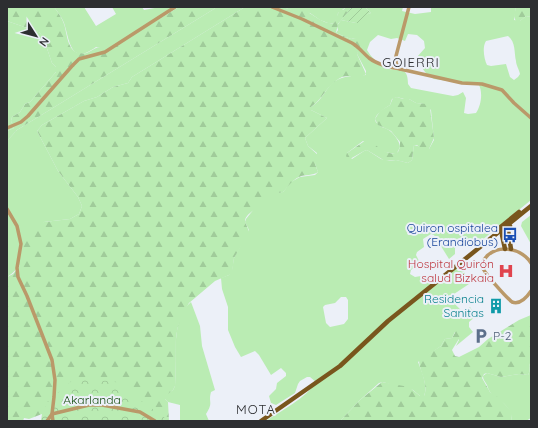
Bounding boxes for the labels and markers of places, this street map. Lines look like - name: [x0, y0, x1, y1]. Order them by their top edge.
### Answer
- place label: Quiron ospitalea (Erandiobus): [407, 220, 498, 249]
- bus stop icon: Quiron ospitalea (Erandiobus): [501, 226, 519, 244]
- place label: Hospital Quirón salud Bizkaia: [408, 256, 494, 285]
- hospital icon: Hospital Quirón salud Bizkaia: [497, 262, 515, 280]
- place label: Residencia Sanitas: [424, 291, 484, 320]
- building icon: Residencia Sanitas: [487, 297, 505, 315]
- parking icon: P-2: [472, 327, 490, 345]
- place label: P-2: [493, 328, 512, 343]

